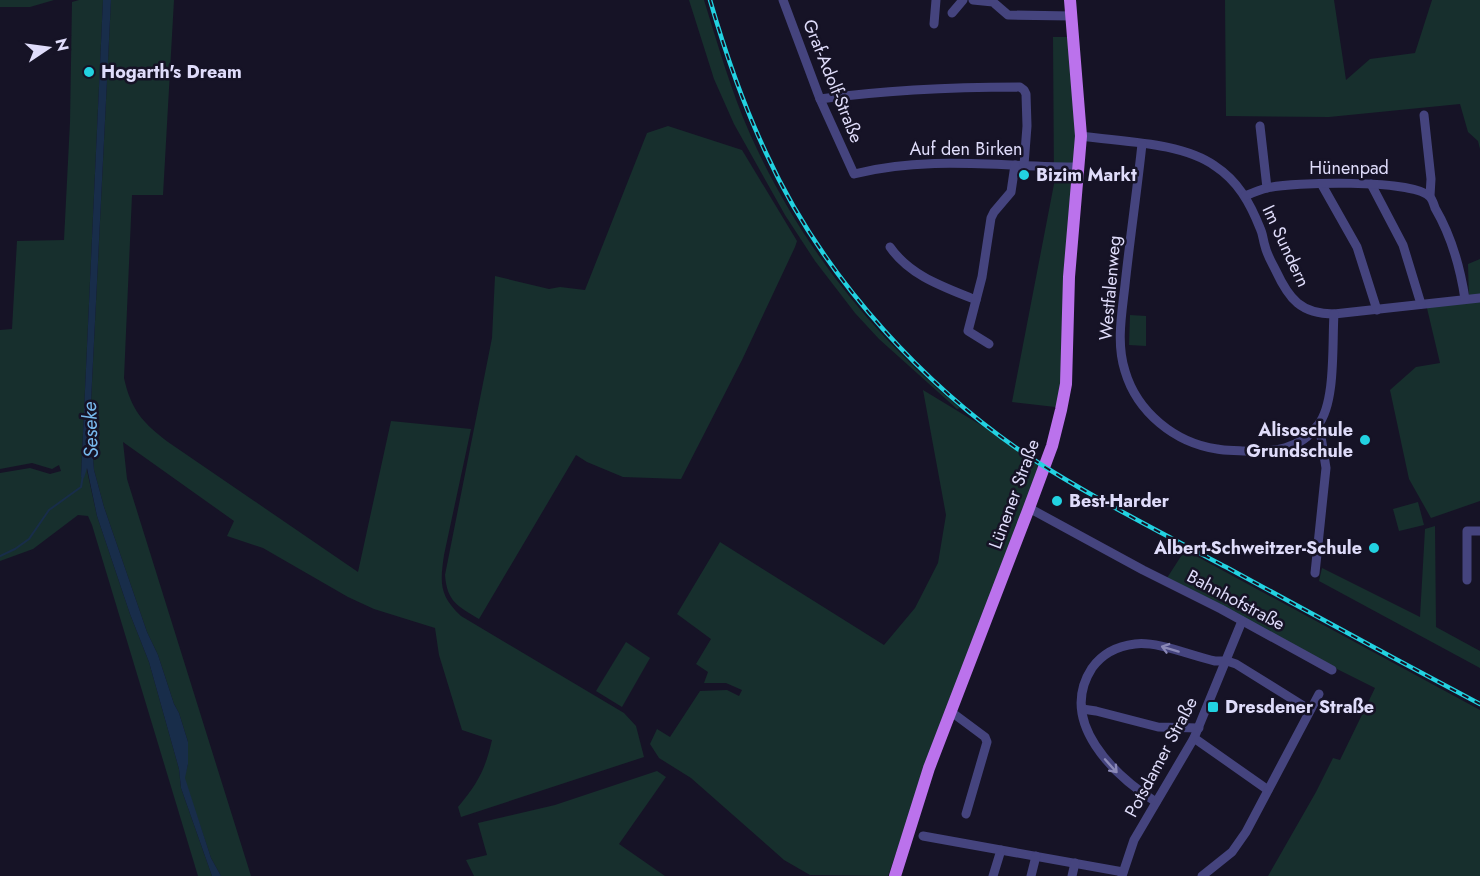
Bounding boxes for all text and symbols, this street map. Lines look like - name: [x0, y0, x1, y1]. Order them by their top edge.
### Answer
- street label: Graf-Adolf-Straße: [796, 15, 870, 147]
- north arrow: [18, 18, 78, 78]
- text: N: [49, 36, 75, 54]
- place label: Hogarth's Dream: [101, 59, 242, 85]
- marker: Hogarth's Dream: [82, 65, 96, 79]
- street label: Auf den Birken: [909, 136, 1023, 162]
- street label: Hünenpad: [1309, 155, 1389, 181]
- place label: Bizim Markt: [1036, 162, 1137, 188]
- marker: Bizim Markt: [1017, 168, 1031, 182]
- street label: Im Sundern: [1256, 201, 1316, 291]
- street label: Westfalenweg: [1092, 234, 1128, 342]
- water label: Seseke: [75, 401, 106, 459]
- place label: Alisoschule Grundschule: [1246, 417, 1353, 464]
- marker: Alisoschule Grundschule: [1358, 433, 1372, 447]
- street label: Lünener Straße: [982, 436, 1046, 552]
- place label: Best-Harder: [1069, 488, 1170, 514]
- marker: Best-Harder: [1050, 494, 1064, 508]
- place label: Albert-Schweitzer-Schule: [1153, 535, 1362, 561]
- marker: Albert-Schweitzer-Schule: [1367, 541, 1381, 555]
- street label: Bahnhofstraße: [1182, 563, 1290, 637]
- one-way arrow: [1161, 643, 1180, 654]
- street label: Potsdamer Straße: [1118, 692, 1204, 822]
- place label: Dresdener Straße: [1225, 694, 1374, 720]
- marker: Dresdener Straße: [1206, 700, 1220, 714]
- one-way arrow: [1104, 759, 1118, 774]

